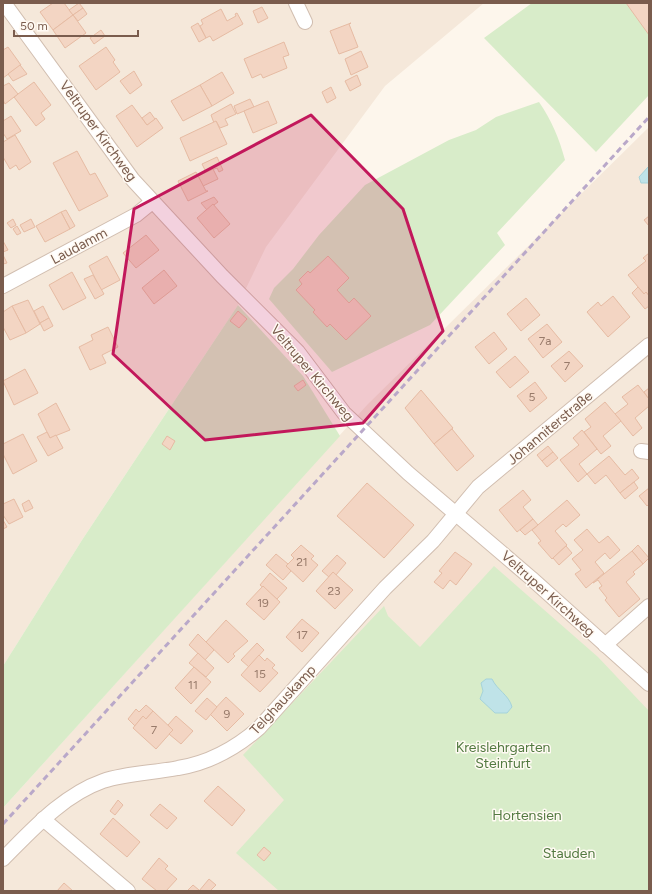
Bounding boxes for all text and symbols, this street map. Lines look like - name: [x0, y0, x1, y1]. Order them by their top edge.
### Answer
- scale bar: [14, 12, 138, 38]
- text: 50 m: [20, 19, 48, 33]
- street label: Veltruper Kirchweg: [56, 77, 140, 185]
- street label: Laudamm: [48, 224, 110, 268]
- street label: Veltruper Kirchweg: [267, 321, 357, 425]
- house number: 7a: [539, 334, 551, 348]
- house number: 7: [564, 359, 571, 373]
- street label: Johanniterstraße: [504, 387, 596, 469]
- house number: 5: [529, 390, 536, 404]
- street label: Veltruper Kirchweg: [498, 547, 598, 641]
- house number: 21: [296, 555, 308, 569]
- house number: 23: [327, 584, 341, 598]
- house number: 19: [257, 596, 269, 610]
- house number: 17: [296, 628, 308, 642]
- street label: Telghauskamp: [246, 662, 320, 738]
- house number: 15: [254, 667, 266, 681]
- house number: 11: [188, 678, 198, 692]
- house number: 9: [224, 707, 231, 721]
- house number: 7: [151, 723, 158, 737]
- park label: Kreislehrgarten Steinfurt: [456, 739, 551, 772]
- park label: Hortensien: [492, 807, 562, 824]
- park label: Stauden: [543, 845, 595, 862]

